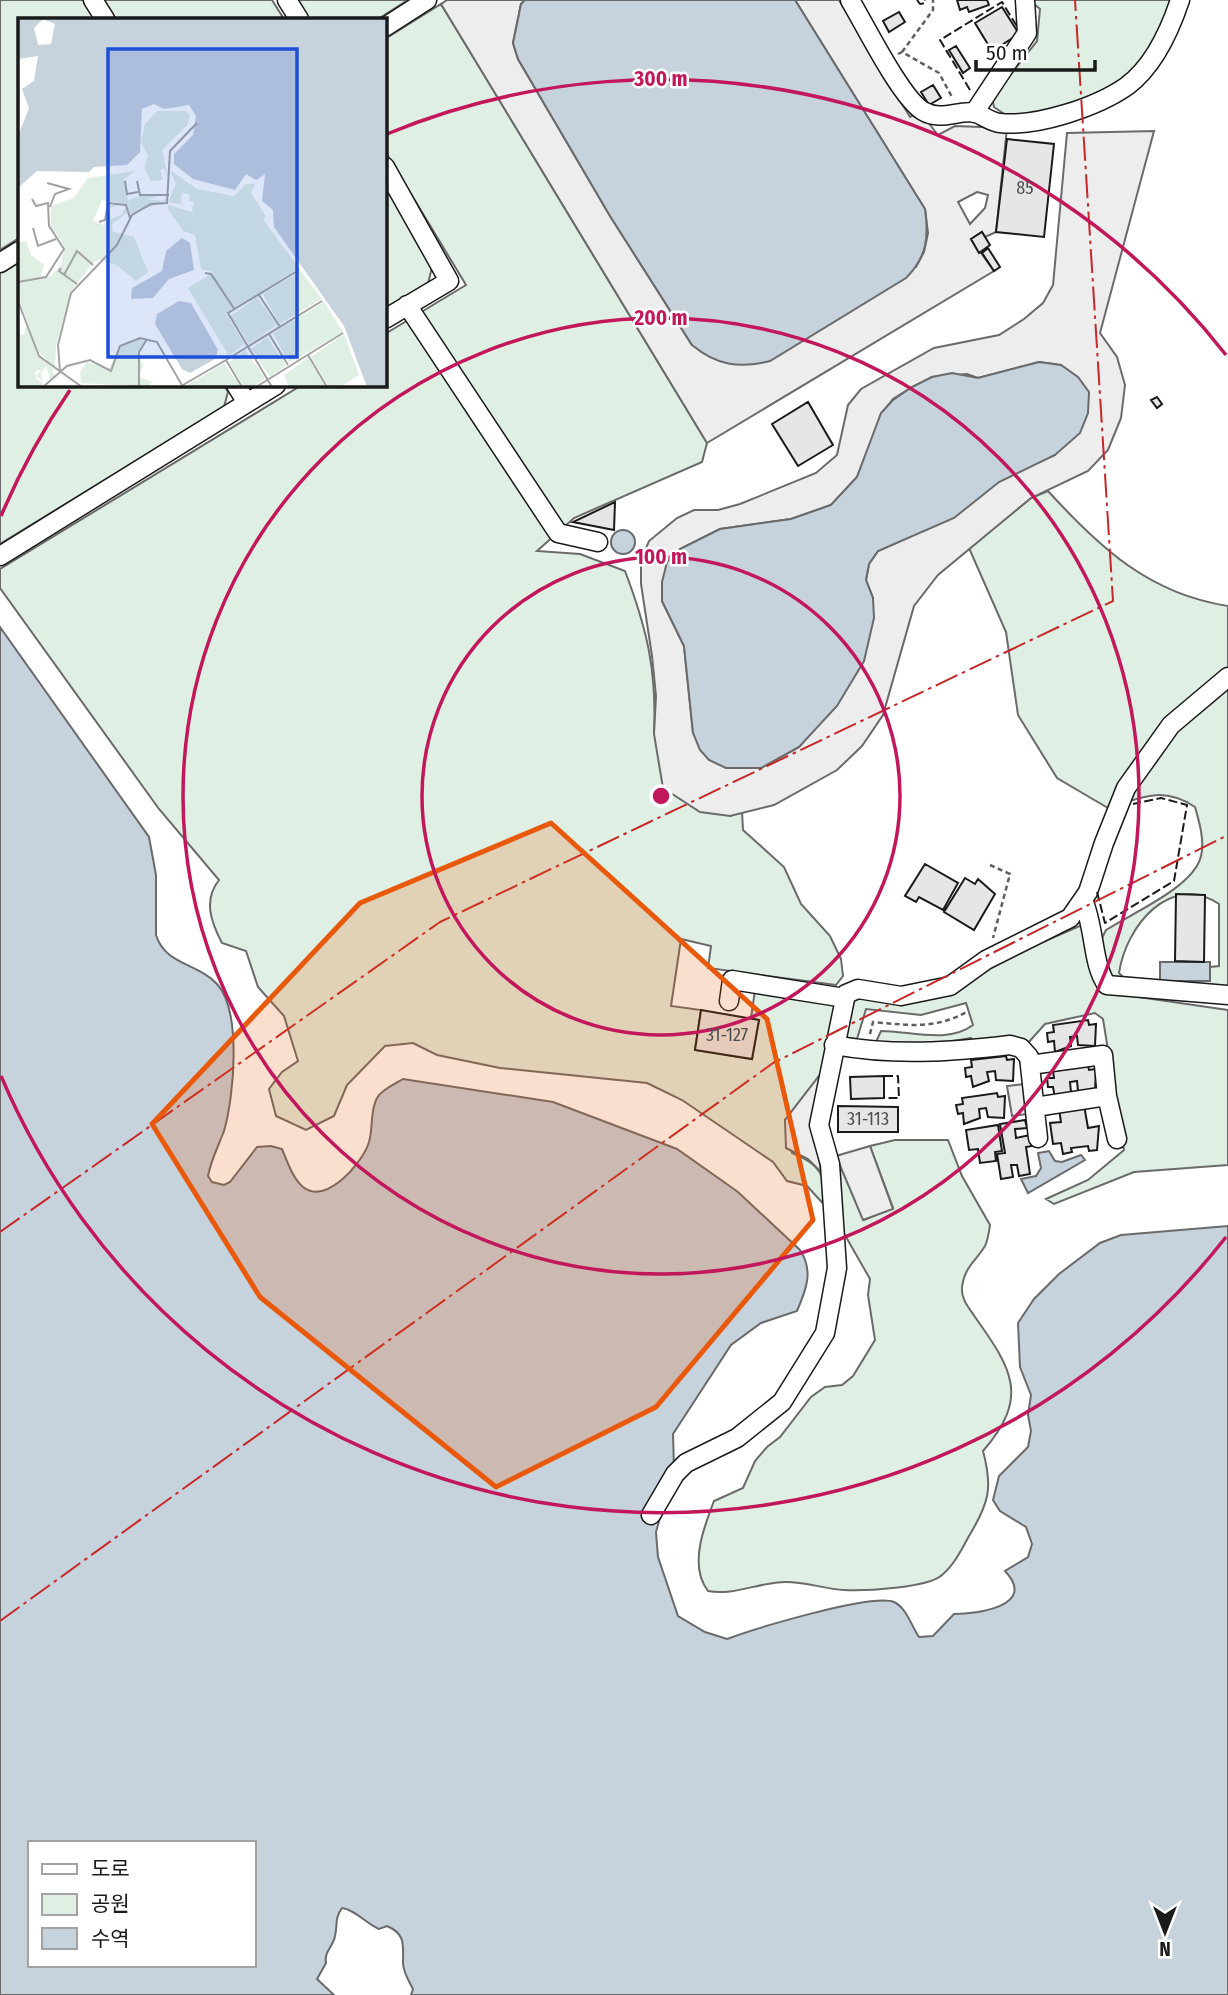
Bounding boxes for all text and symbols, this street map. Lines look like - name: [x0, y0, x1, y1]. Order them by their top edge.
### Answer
- inset map: [18, 18, 387, 387]
- scale bar: [976, 28, 1095, 72]
- text: 50 m: [986, 40, 1028, 66]
- text: 300 m: [633, 66, 688, 92]
- house number: 85: [1016, 177, 1034, 199]
- text: 200 m: [633, 305, 688, 331]
- text: 100 m: [635, 544, 687, 570]
- centre of rings: [649, 784, 673, 808]
- house number: 31-127: [706, 1024, 748, 1046]
- house number: 31-113: [847, 1108, 889, 1130]
- legend: [28, 1841, 256, 1967]
- text: 도로: [91, 1856, 130, 1882]
- text: 공원: [91, 1891, 130, 1917]
- north arrow: [1130, 1897, 1200, 1967]
- text: 수역: [91, 1926, 130, 1952]
- text: N: [1159, 1937, 1171, 1960]

